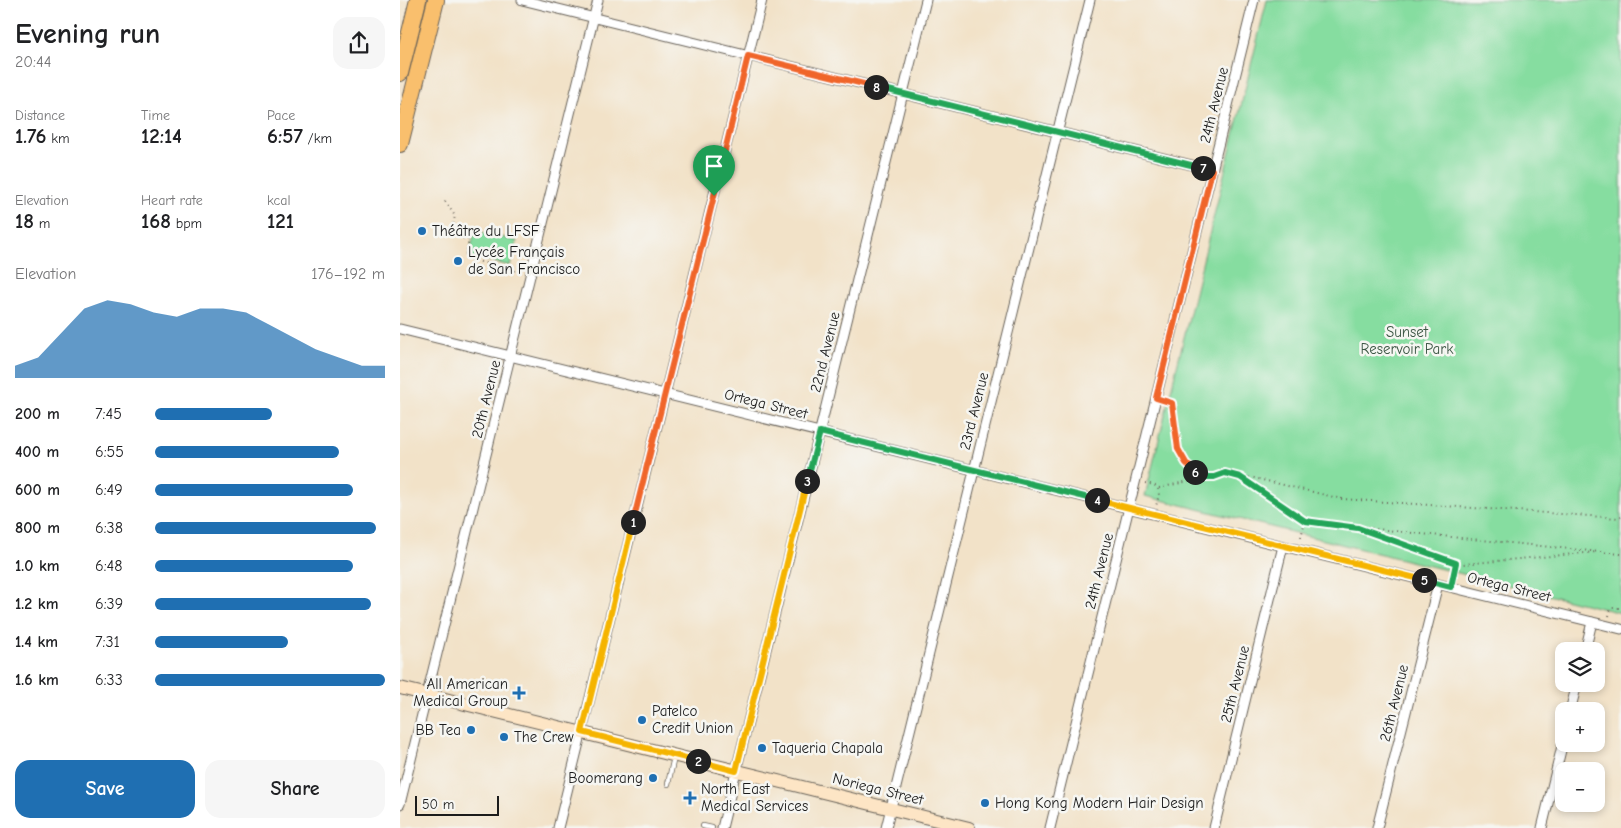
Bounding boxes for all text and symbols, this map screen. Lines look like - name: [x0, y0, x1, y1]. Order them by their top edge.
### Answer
- button: share: [333, 17, 385, 69]
- text: Evening run: [15, 18, 160, 50]
- text: 20:44: [15, 53, 52, 71]
- street label: 24th Avenue: [1196, 64, 1232, 145]
- pin: 8: [864, 74, 888, 100]
- text: 8: [873, 79, 880, 96]
- text: Distance: [15, 107, 65, 124]
- text: Time: [141, 107, 170, 124]
- text: Pace: [267, 107, 295, 124]
- text: 1.76: [15, 124, 47, 148]
- text: 12:14: [141, 124, 182, 148]
- text: 6:57: [267, 124, 303, 148]
- text: km: [47, 130, 70, 147]
- text: /km: [303, 130, 332, 147]
- pin: [693, 145, 735, 196]
- icon: arrive: [700, 152, 728, 180]
- pin: 7: [1190, 156, 1216, 180]
- text: 7: [1200, 160, 1207, 177]
- text: Elevation: [15, 192, 69, 209]
- text: Heart rate: [141, 192, 203, 209]
- text: kcal: [267, 192, 291, 209]
- text: 18: [15, 209, 34, 233]
- text: 168: [141, 209, 171, 233]
- text: 121: [267, 209, 294, 233]
- text: m: [34, 215, 50, 232]
- text: bpm: [171, 215, 202, 232]
- place label: Théâtre du LFSF: [432, 222, 540, 240]
- marker: Théâtre du LFSF: [416, 225, 428, 237]
- place label: Lycée Français de San Francisco: [468, 243, 580, 278]
- marker: Lycée Français de San Francisco: [452, 255, 464, 267]
- text: Elevation: [15, 265, 76, 283]
- text: 176–192 m: [311, 265, 385, 283]
- street label: 22nd Avenue: [806, 309, 844, 394]
- park label: Sunset Reservoir Park: [1361, 323, 1454, 358]
- street label: 20th Avenue: [468, 358, 505, 440]
- street label: 23rd Avenue: [956, 370, 992, 452]
- street label: Ortega Street: [722, 385, 810, 423]
- text: 200 m: [15, 405, 60, 423]
- text: 7:45: [95, 405, 122, 423]
- text: 400 m: [15, 443, 59, 461]
- text: 6:55: [95, 443, 124, 461]
- pin: 6: [1182, 460, 1208, 484]
- text: 6: [1192, 464, 1199, 481]
- pin: 3: [794, 468, 820, 494]
- text: 3: [804, 473, 811, 490]
- text: 600 m: [15, 481, 60, 499]
- text: 6:49: [95, 481, 123, 499]
- pin: 4: [1084, 488, 1110, 512]
- text: 4: [1094, 492, 1101, 509]
- pin: 1: [620, 510, 646, 534]
- text: 1: [631, 514, 636, 531]
- text: 800 m: [15, 519, 60, 537]
- text: 6:38: [95, 519, 123, 537]
- street label: 24th Avenue: [1081, 530, 1117, 611]
- text: 1.0 km: [15, 557, 60, 575]
- text: 6:48: [95, 557, 123, 575]
- pin: 5: [1412, 568, 1436, 592]
- street label: Ortega Street: [1465, 568, 1553, 606]
- text: 5: [1421, 572, 1428, 589]
- text: 1.2 km: [15, 595, 58, 613]
- text: 6:39: [95, 595, 123, 613]
- text: 1.4 km: [15, 633, 58, 651]
- text: 7:31: [95, 633, 120, 651]
- map controls: [1555, 642, 1605, 812]
- button: layers: [1555, 642, 1605, 692]
- street label: 25th Avenue: [1217, 643, 1253, 725]
- street label: 26th Avenue: [1376, 662, 1412, 744]
- text: 1.6 km: [15, 671, 59, 689]
- text: 6:33: [95, 671, 123, 689]
- place label: All American Medical Group: [413, 675, 508, 710]
- marker: All American Medical Group: [512, 686, 526, 700]
- place label: Patelco Credit Union: [652, 702, 733, 737]
- button: +: [1555, 702, 1605, 752]
- marker: Patelco Credit Union: [636, 714, 648, 726]
- place label: BB Tea: [416, 721, 461, 739]
- marker: BB Tea: [465, 724, 477, 736]
- place label: The Crew: [514, 728, 574, 746]
- marker: The Crew: [498, 731, 510, 743]
- place label: Taqueria Chapala: [772, 739, 883, 757]
- marker: Taqueria Chapala: [756, 742, 768, 754]
- pin: 2: [686, 748, 710, 774]
- text: 2: [695, 753, 702, 770]
- button: Save: [15, 760, 195, 818]
- button: Share: [205, 760, 385, 818]
- button: −: [1555, 762, 1605, 812]
- place label: Boomerang: [568, 769, 643, 787]
- street label: Noriega Street: [831, 769, 926, 809]
- marker: Boomerang: [647, 772, 659, 784]
- place label: North East Medical Services: [701, 780, 808, 815]
- marker: North East Medical Services: [683, 791, 697, 805]
- scale bar: [415, 793, 499, 816]
- place label: Hong Kong Modern Hair Design: [995, 794, 1204, 812]
- text: 50 m: [422, 796, 454, 813]
- marker: Hong Kong Modern Hair Design: [979, 797, 991, 809]

